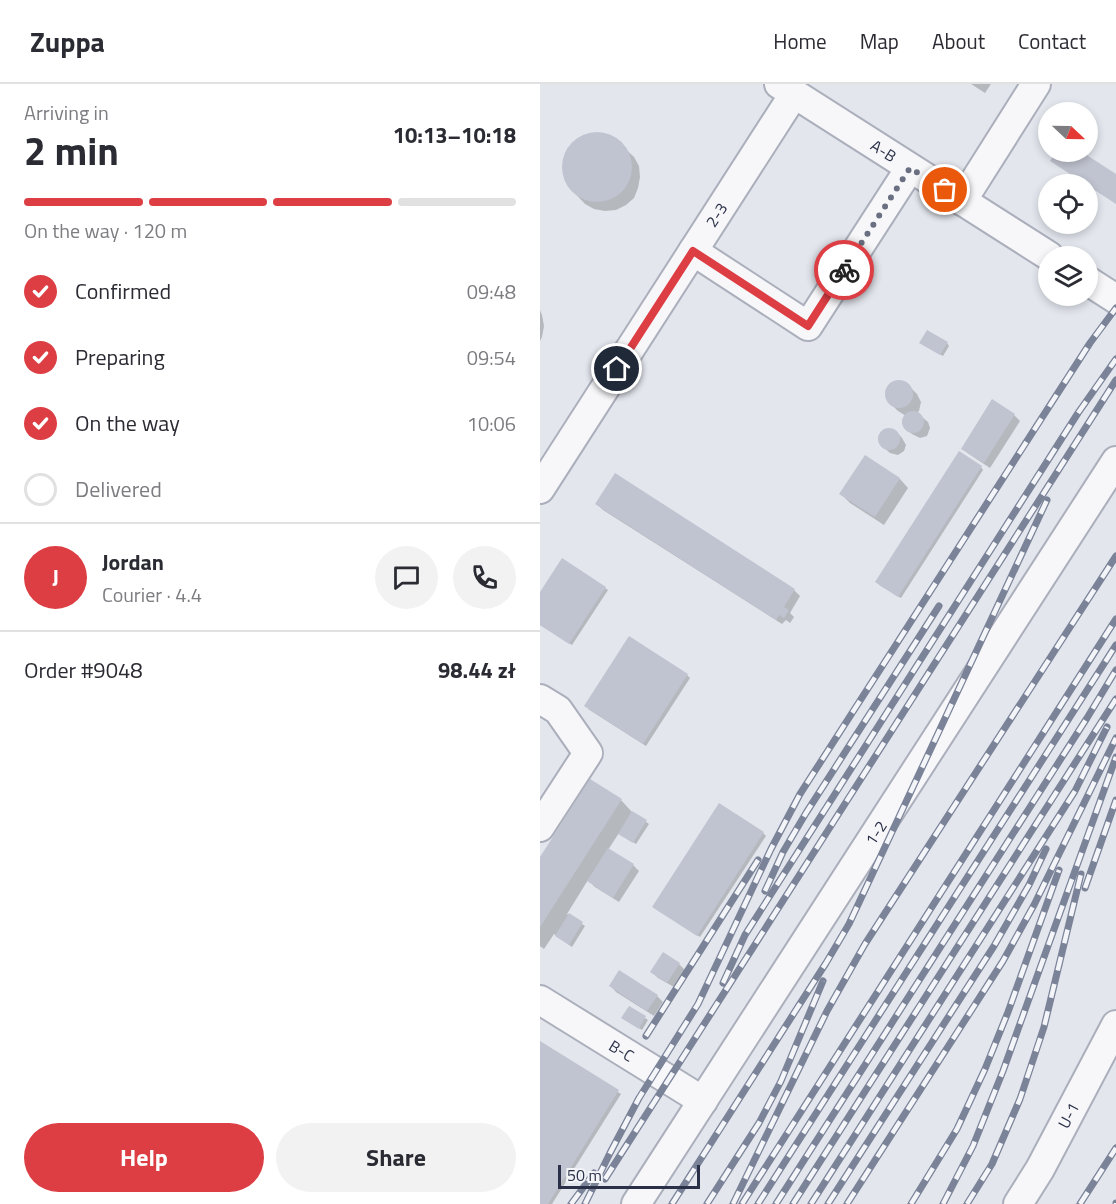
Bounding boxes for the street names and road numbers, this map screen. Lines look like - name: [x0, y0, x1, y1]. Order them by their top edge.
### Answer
- street label: A-B: [866, 133, 901, 168]
- street label: 2-3: [699, 198, 733, 232]
- street label: 1-2: [859, 816, 893, 850]
- street label: B-C: [604, 1034, 639, 1068]
- street label: U-1: [1052, 1098, 1085, 1133]

